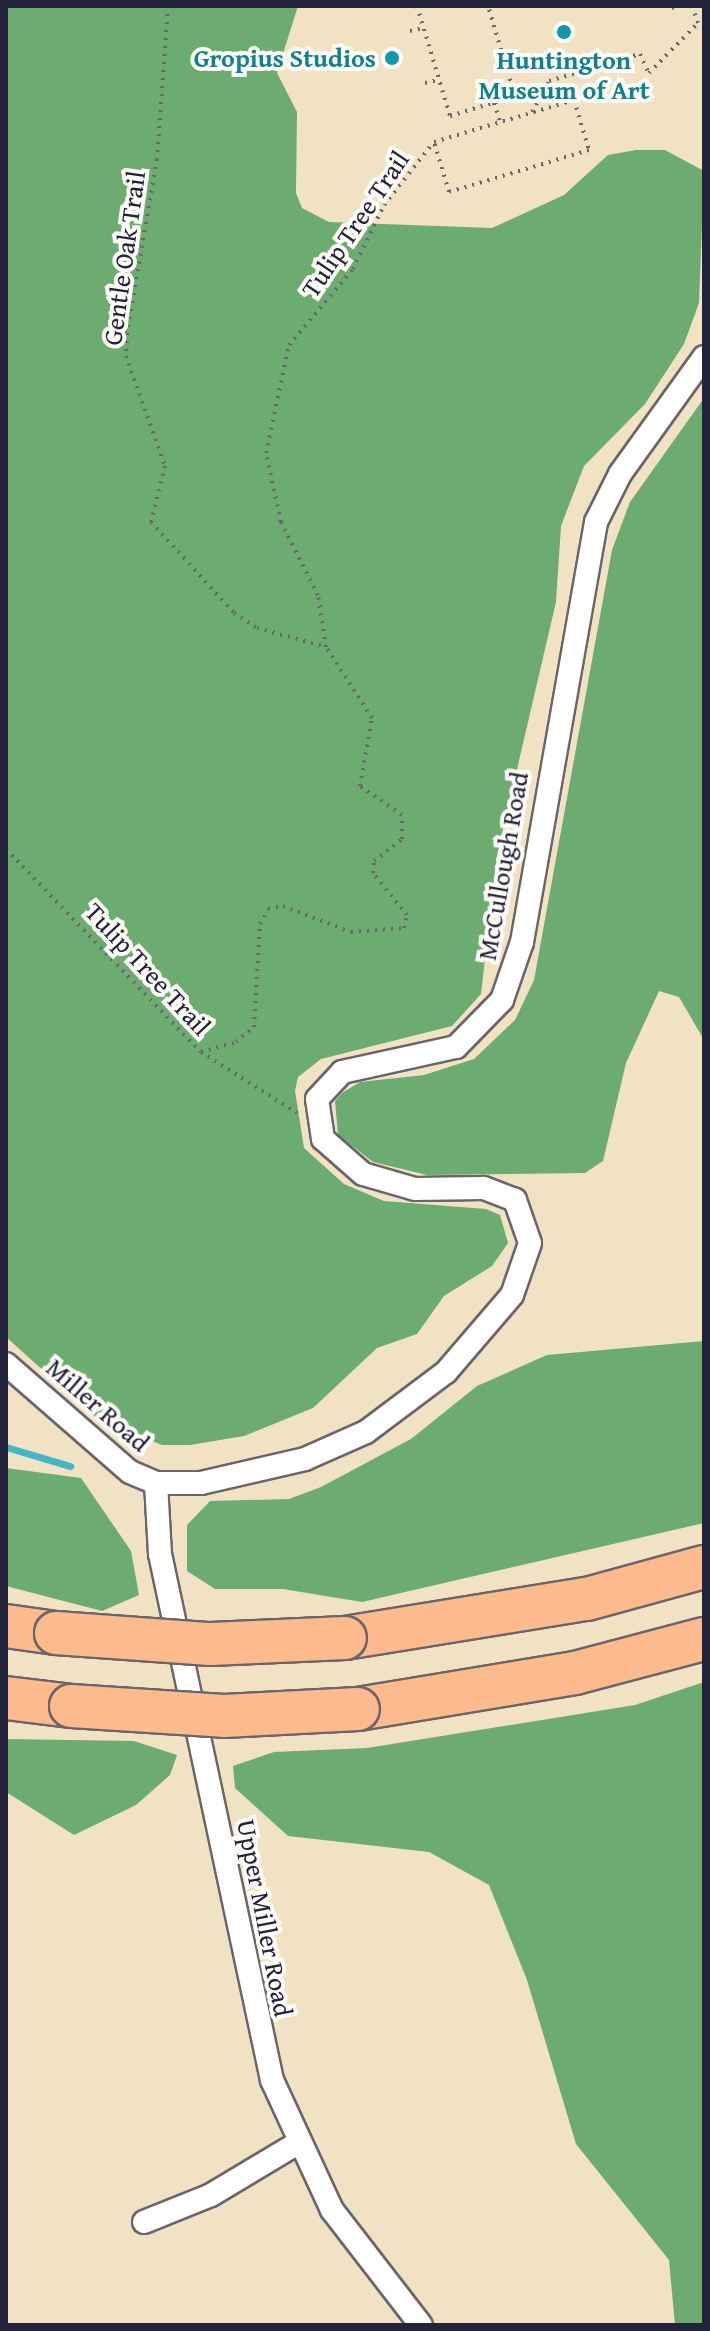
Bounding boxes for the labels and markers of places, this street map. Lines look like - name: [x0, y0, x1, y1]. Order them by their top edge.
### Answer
- marker: Huntington Museum of Art: [555, 23, 573, 41]
- place label: Gropius Studios: [194, 42, 376, 74]
- place label: Huntington Museum of Art: [478, 44, 650, 106]
- marker: Gropius Studios: [383, 49, 401, 67]

